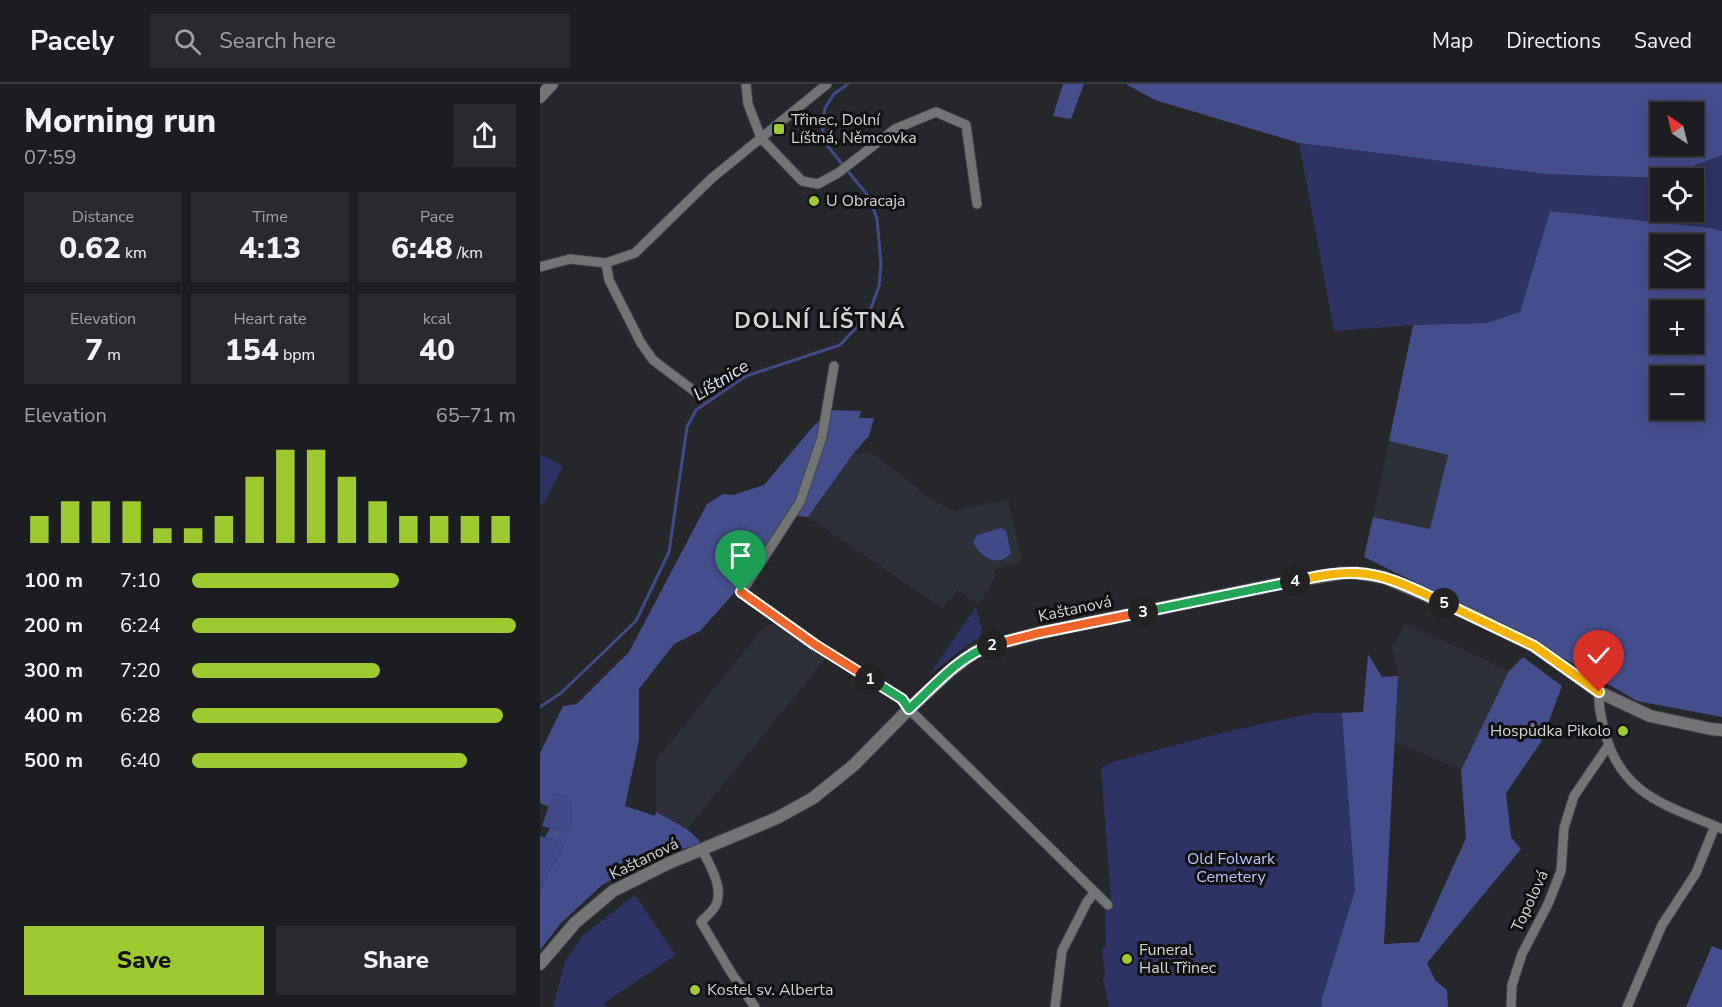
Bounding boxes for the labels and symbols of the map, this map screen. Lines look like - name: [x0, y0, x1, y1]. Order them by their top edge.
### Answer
- north arrow: [1650, 102, 1704, 156]
- place label: Třinec, Dolní Líštná, Němcovka: [791, 109, 917, 149]
- marker: Třinec, Dolní Líštná, Němcovka: [772, 122, 786, 136]
- place label: U Obracaja: [826, 190, 906, 212]
- marker: U Obracaja: [807, 194, 821, 208]
- district label: DOLNÍ LÍŠTNÁ: [734, 306, 906, 336]
- water label: Líštnice: [689, 353, 754, 406]
- pin: [715, 530, 766, 592]
- pin: 4: [1280, 566, 1310, 596]
- pin: 5: [1429, 588, 1459, 618]
- street label: Kaštanová: [1036, 590, 1114, 628]
- pin: 3: [1128, 597, 1158, 627]
- pin: 2: [977, 630, 1007, 660]
- pin: [1573, 630, 1624, 692]
- pin: 1: [855, 664, 885, 694]
- place label: Hospůdka Pikolo: [1490, 720, 1611, 742]
- marker: Hospůdka Pikolo: [1616, 724, 1630, 738]
- street label: Kaštanová: [606, 833, 682, 885]
- park label: Old Folwark Cemetery: [1187, 848, 1276, 888]
- street label: Topolová: [1506, 867, 1554, 935]
- place label: Funeral Hall Třinec: [1139, 939, 1217, 979]
- marker: Funeral Hall Třinec: [1120, 952, 1134, 966]
- place label: Kostel sv. Alberta: [707, 979, 833, 1001]
- marker: Kostel sv. Alberta: [688, 983, 702, 997]

